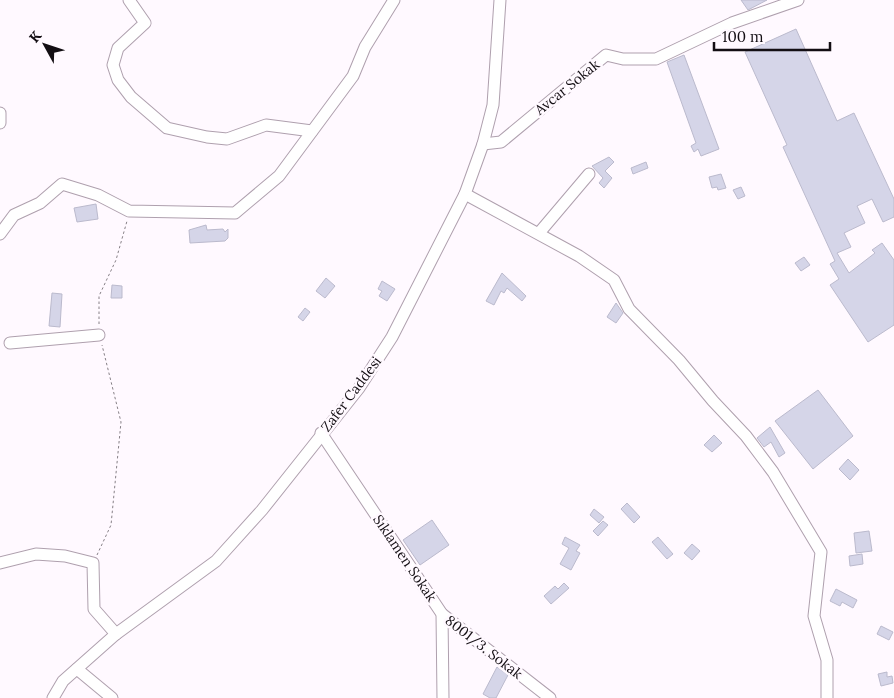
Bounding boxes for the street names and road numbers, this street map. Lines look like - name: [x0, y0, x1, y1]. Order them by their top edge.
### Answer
- street label: Avcar Sokak: [530, 55, 603, 119]
- street label: Zafer Caddesi: [317, 353, 385, 435]
- street label: Sıklamen Sokak: [369, 511, 441, 605]
- street label: 8001/3. Sokak: [442, 611, 527, 683]

